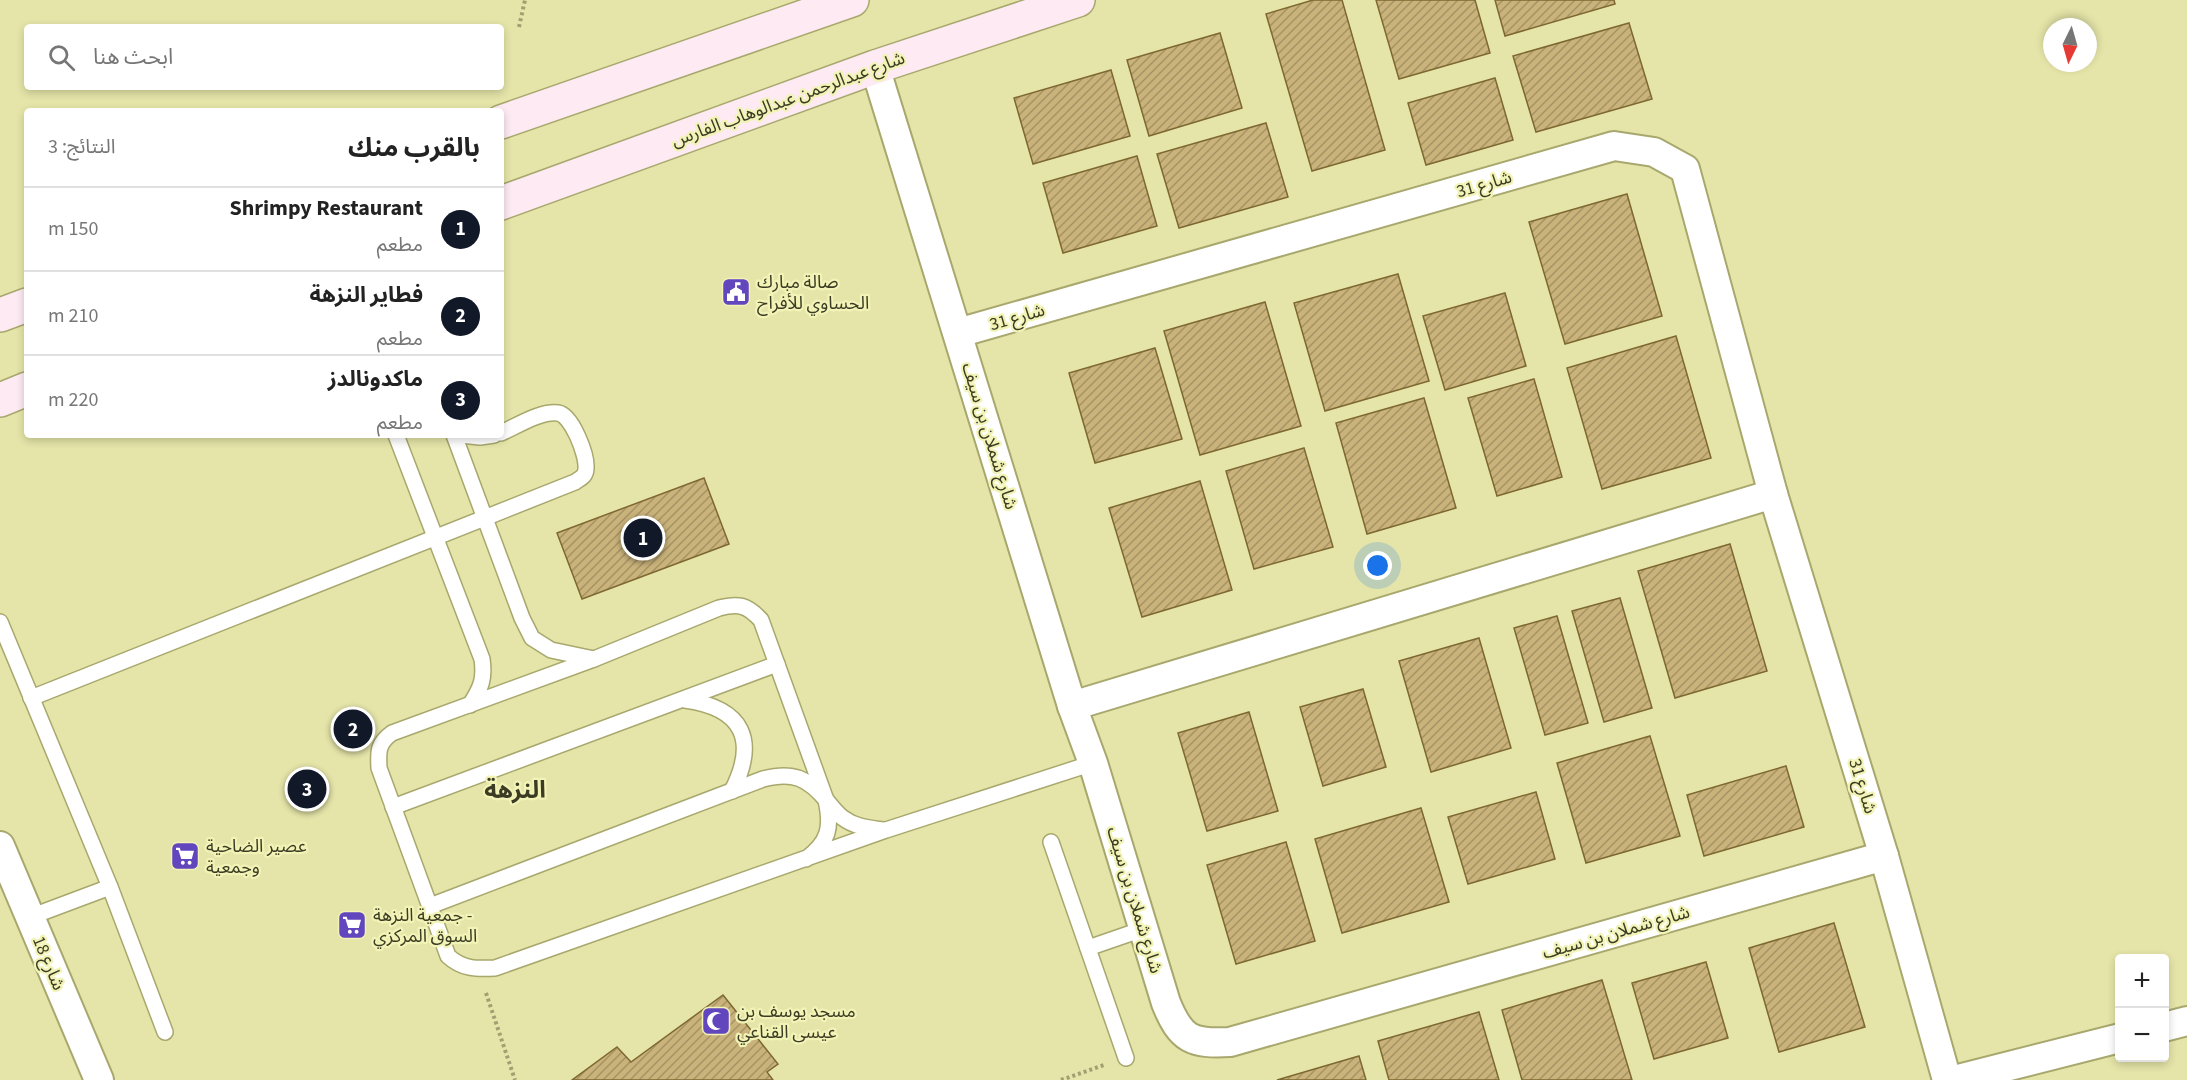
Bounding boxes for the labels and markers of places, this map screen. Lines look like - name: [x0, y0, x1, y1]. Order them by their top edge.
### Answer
- place label: صالة مبارك الحساوي للأفراح: [757, 270, 869, 316]
- public building icon: صالة مبارك الحساوي للأفراح: [720, 276, 752, 308]
- pin: 1: [624, 516, 662, 560]
- pin: 2: [334, 706, 372, 752]
- pin: 3: [288, 766, 326, 812]
- place label: عصير الضاحية وجمعية: [206, 834, 307, 880]
- supermarket icon: عصير الضاحية وجمعية: [169, 840, 201, 872]
- place label: جمعية النزهة - السوق المركزي: [373, 903, 477, 949]
- supermarket icon: جمعية النزهة - السوق المركزي: [336, 909, 368, 941]
- place label: مسجد يوسف بن عيسى القناعي: [737, 999, 856, 1045]
- mosque icon: مسجد يوسف بن عيسى القناعي: [700, 1005, 732, 1037]

